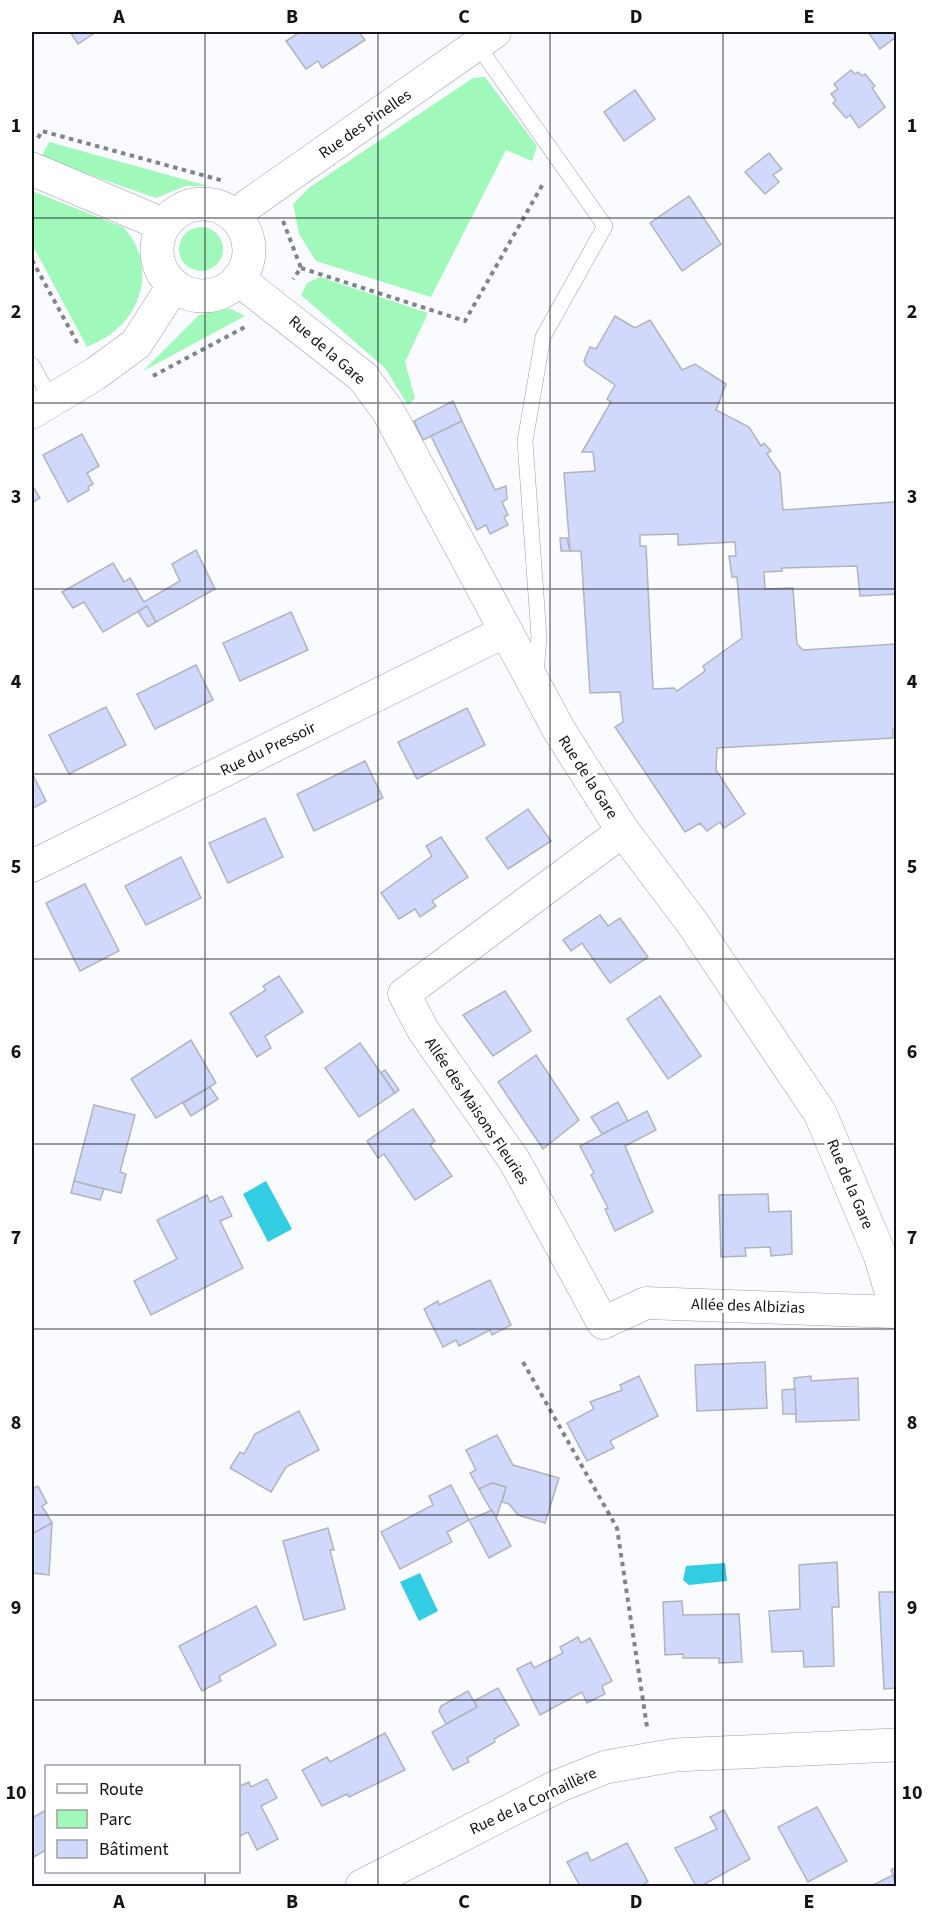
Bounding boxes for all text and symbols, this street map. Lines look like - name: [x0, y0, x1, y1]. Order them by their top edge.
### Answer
- text: A: [112, 3, 125, 31]
- text: B: [286, 3, 298, 31]
- text: C: [458, 3, 470, 31]
- text: D: [630, 3, 642, 31]
- text: E: [804, 3, 814, 31]
- street label: Rue des Pinelles: [314, 84, 416, 164]
- text: 1: [11, 112, 21, 140]
- text: 1: [907, 112, 917, 140]
- text: 2: [11, 298, 21, 326]
- text: 2: [907, 298, 917, 326]
- street label: Rue de la Gare: [284, 310, 370, 390]
- text: 3: [11, 483, 21, 511]
- text: 3: [907, 483, 917, 511]
- text: 4: [11, 668, 22, 696]
- text: 4: [907, 668, 918, 696]
- street label: Rue du Pressoir: [217, 716, 320, 782]
- street label: Rue de la Gare: [553, 731, 623, 823]
- text: 5: [11, 853, 21, 881]
- text: 5: [907, 853, 917, 881]
- street label: Allée des Maisons Fleuries: [419, 1033, 535, 1189]
- text: 6: [11, 1038, 21, 1066]
- text: 6: [907, 1038, 917, 1066]
- street label: Rue de la Gare: [821, 1136, 879, 1232]
- text: 7: [11, 1224, 21, 1252]
- text: 7: [907, 1224, 917, 1252]
- street label: Allée des Albizias: [691, 1293, 805, 1319]
- text: 8: [11, 1409, 21, 1437]
- text: 8: [907, 1409, 917, 1437]
- text: 9: [11, 1594, 21, 1622]
- text: 9: [907, 1594, 917, 1622]
- street label: Rue de la Cornaillère: [466, 1762, 600, 1840]
- legend: [45, 1765, 240, 1873]
- text: Route: [99, 1777, 143, 1802]
- text: 10: [5, 1779, 27, 1807]
- text: 10: [901, 1779, 923, 1807]
- text: Parc: [99, 1807, 132, 1832]
- text: Bâtiment: [99, 1837, 169, 1862]
- text: A: [112, 1888, 125, 1916]
- text: B: [286, 1888, 298, 1916]
- text: C: [458, 1888, 470, 1916]
- text: D: [630, 1888, 642, 1916]
- text: E: [804, 1888, 814, 1916]

